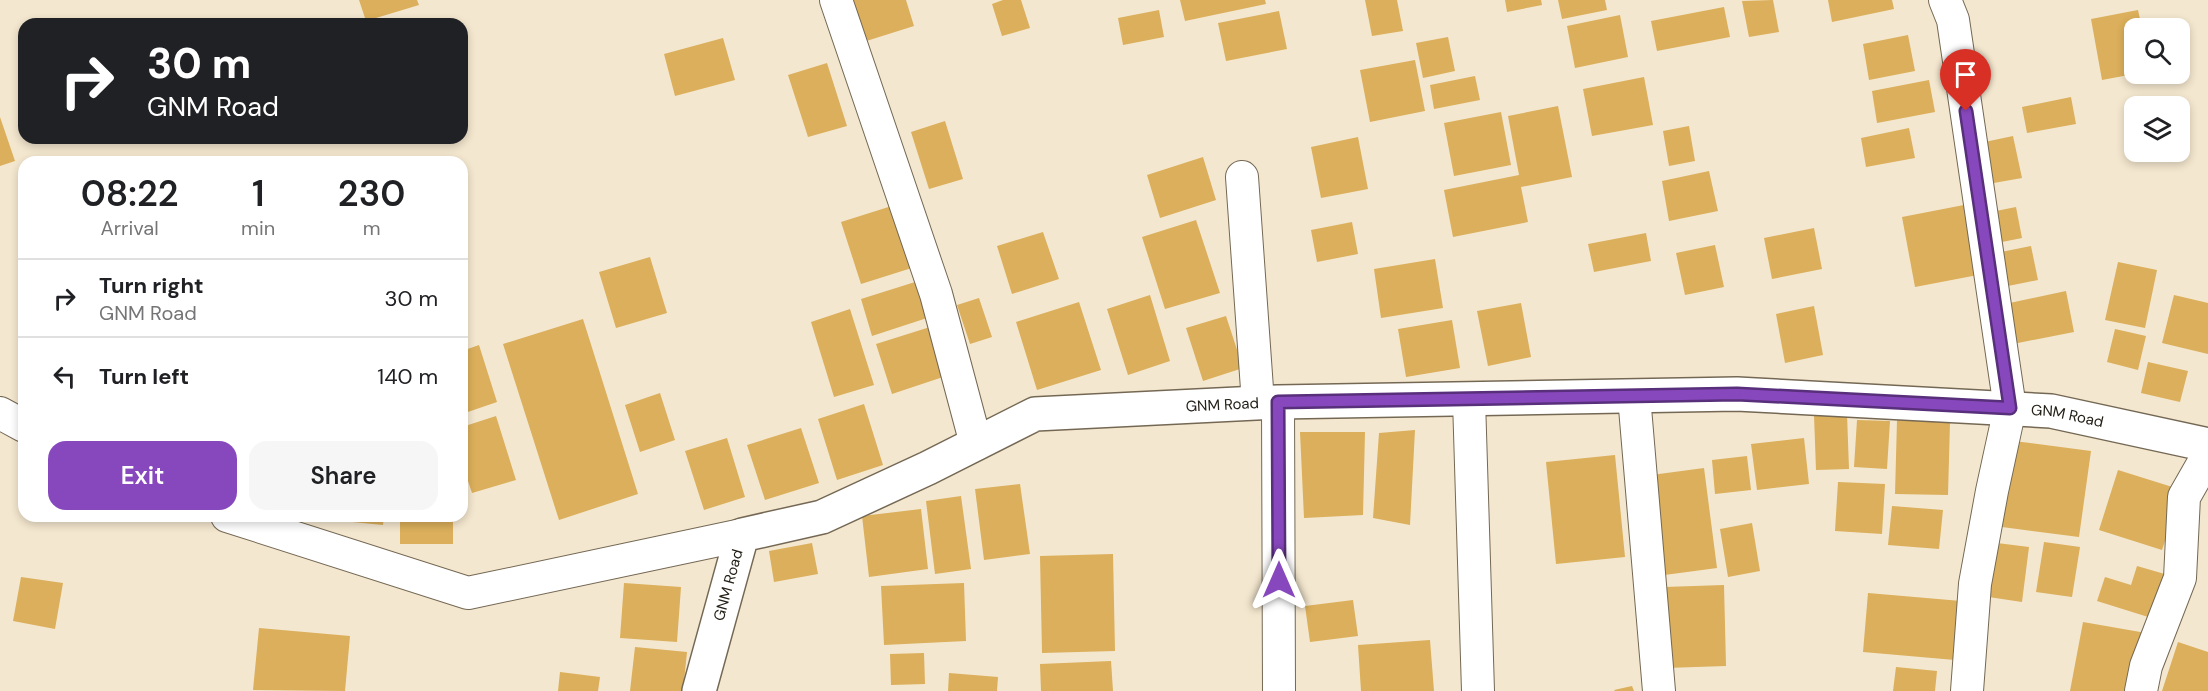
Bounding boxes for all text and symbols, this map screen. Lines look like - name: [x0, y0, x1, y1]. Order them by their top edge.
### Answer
- map controls: [2124, 18, 2190, 162]
- button: search: [2124, 18, 2190, 84]
- text: 30 m: [147, 36, 251, 91]
- icon: right: [48, 42, 126, 120]
- pin: [1940, 49, 1991, 111]
- icon: arrive: [1949, 58, 1982, 91]
- text: GNM Road: [147, 89, 279, 124]
- button: layers: [2124, 96, 2190, 162]
- text: 08:22: [81, 170, 178, 217]
- text: 1: [252, 170, 264, 217]
- text: 230: [338, 170, 405, 217]
- text: Arrival: [100, 215, 159, 241]
- text: min: [241, 215, 275, 241]
- text: m: [363, 215, 381, 241]
- text: Turn right: [99, 271, 204, 300]
- icon: right: [48, 282, 81, 315]
- text: 30 m: [384, 284, 438, 313]
- text: GNM Road: [99, 300, 197, 326]
- icon: left: [48, 360, 81, 393]
- text: Turn left: [99, 362, 189, 391]
- text: 140 m: [377, 362, 438, 391]
- street label: GNM Road: [1185, 393, 1259, 417]
- street label: GNM Road: [2031, 400, 2105, 432]
- button: Exit: [48, 441, 237, 510]
- button: Share: [249, 441, 438, 510]
- street label: GNM Road: [709, 547, 748, 623]
- position arrow: [1247, 548, 1311, 612]

